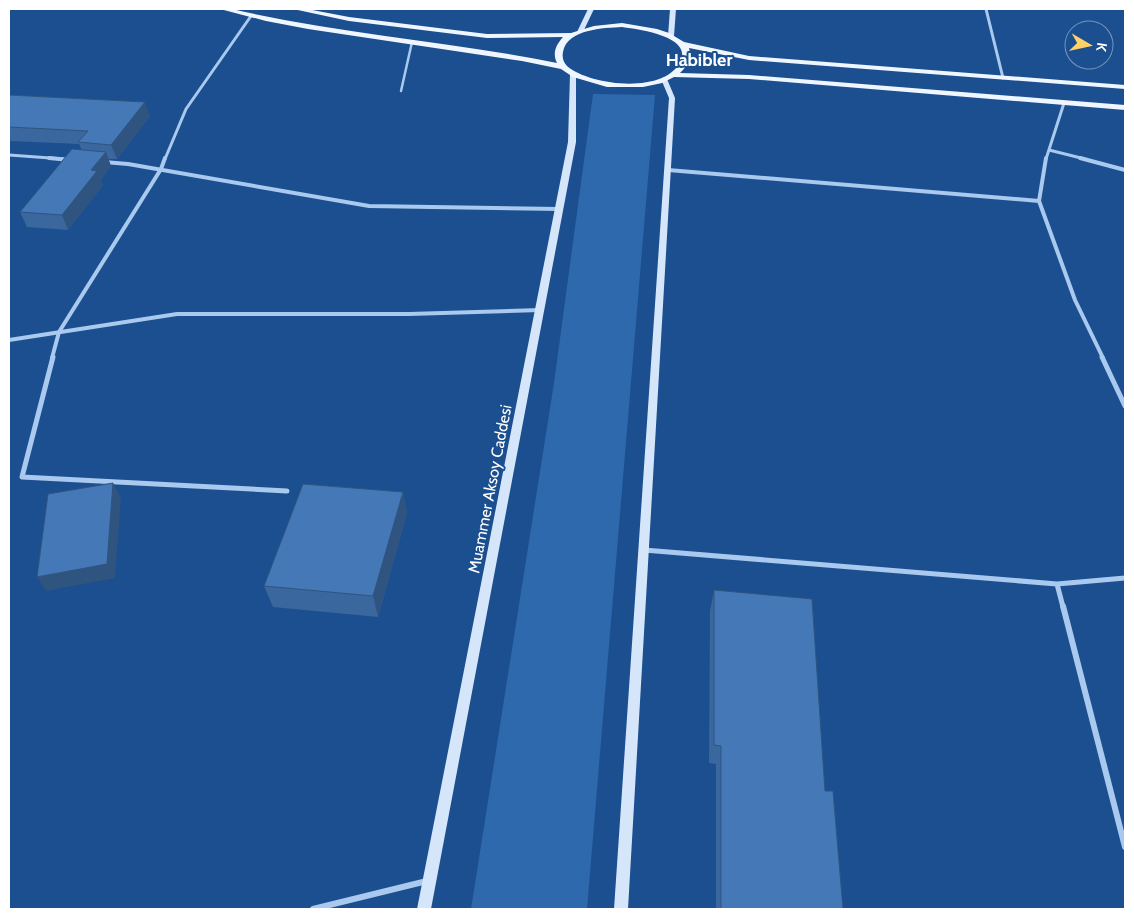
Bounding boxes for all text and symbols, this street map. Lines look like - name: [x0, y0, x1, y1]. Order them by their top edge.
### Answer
- north arrow: [1064, 20, 1114, 70]
- text: K: [1092, 41, 1111, 53]
- district label: Habibler: [666, 49, 732, 71]
- street label: Muammer Aksoy Caddesi: [464, 403, 516, 575]

